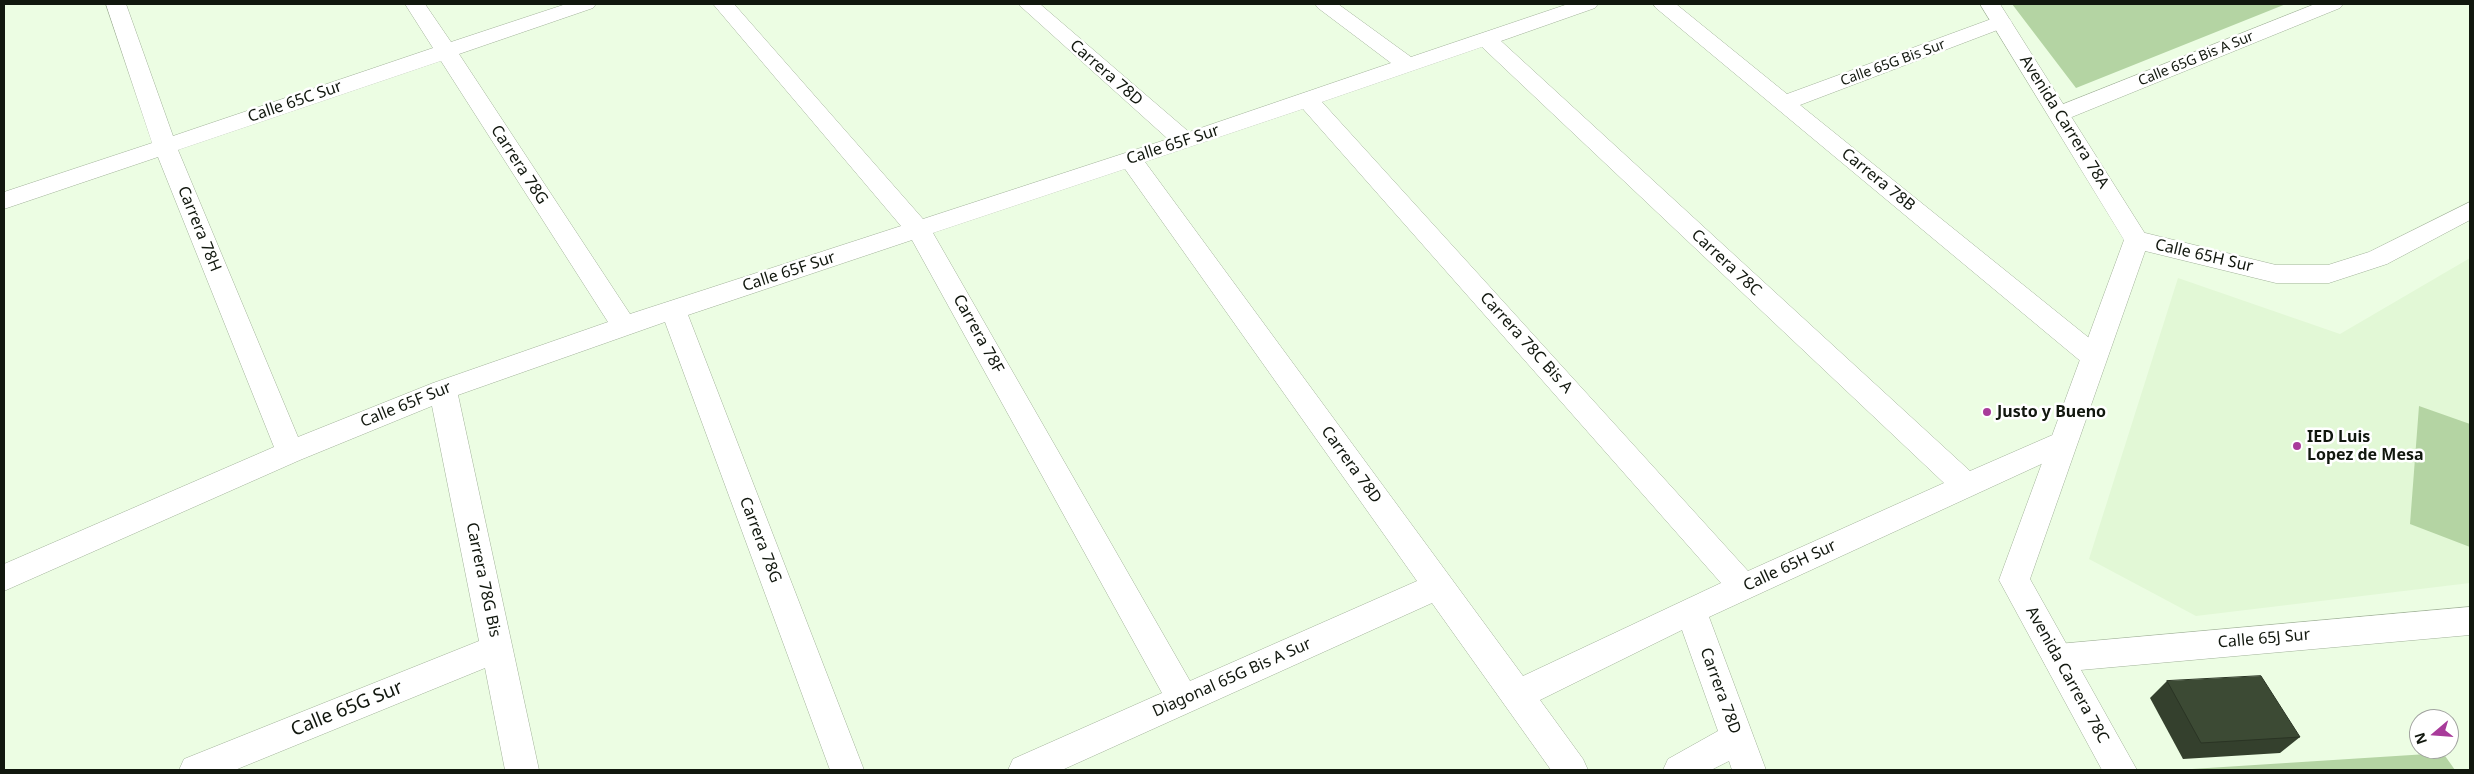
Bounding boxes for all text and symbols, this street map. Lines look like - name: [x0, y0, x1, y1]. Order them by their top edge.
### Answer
- street label: Calle 65G Bis A Sur: [2136, 28, 2256, 90]
- street label: Carrera 78D: [1066, 36, 1146, 110]
- street label: Calle 65G Bis Sur: [1838, 36, 1948, 90]
- street label: Avenida Carrera 78A: [2015, 52, 2113, 192]
- street label: Calle 65C Sur: [245, 77, 345, 127]
- street label: Calle 65F Sur: [1124, 121, 1222, 169]
- street label: Carrera 78G: [486, 122, 552, 208]
- street label: Carrera 78B: [1837, 144, 1919, 216]
- street label: Carrera 78H: [173, 183, 225, 275]
- street label: Carrera 78C: [1687, 226, 1765, 300]
- street label: Calle 65H Sur: [2153, 235, 2255, 277]
- street label: Calle 65F Sur: [740, 248, 838, 296]
- street label: Carrera 78C Bis A: [1476, 288, 1576, 398]
- street label: Carrera 78F: [949, 291, 1007, 377]
- street label: Calle 65F Sur: [358, 378, 454, 432]
- place label: Justo y Bueno: [1997, 402, 2106, 422]
- marker: Justo y Bueno: [1981, 406, 1993, 418]
- street label: Carrera 78D: [1317, 423, 1385, 507]
- place label: IED Luis Lopez de Mesa: [2307, 427, 2424, 465]
- marker: IED Luis Lopez de Mesa: [2291, 440, 2303, 452]
- street label: Carrera 78G: [735, 494, 785, 586]
- street label: Carrera 78G Bis: [461, 521, 505, 639]
- street label: Calle 65H Sur: [1741, 536, 1839, 596]
- street label: Avenida Carrera 78C: [2021, 603, 2113, 747]
- street label: Calle 65J Sur: [2217, 625, 2311, 653]
- street label: Diagonal 65G Bis A Sur: [1150, 634, 1314, 722]
- street label: Carrera 78D: [1696, 645, 1744, 737]
- street label: Calle 65G Sur: [288, 676, 406, 742]
- north arrow: [2409, 709, 2459, 759]
- text: N: [2409, 730, 2431, 747]

